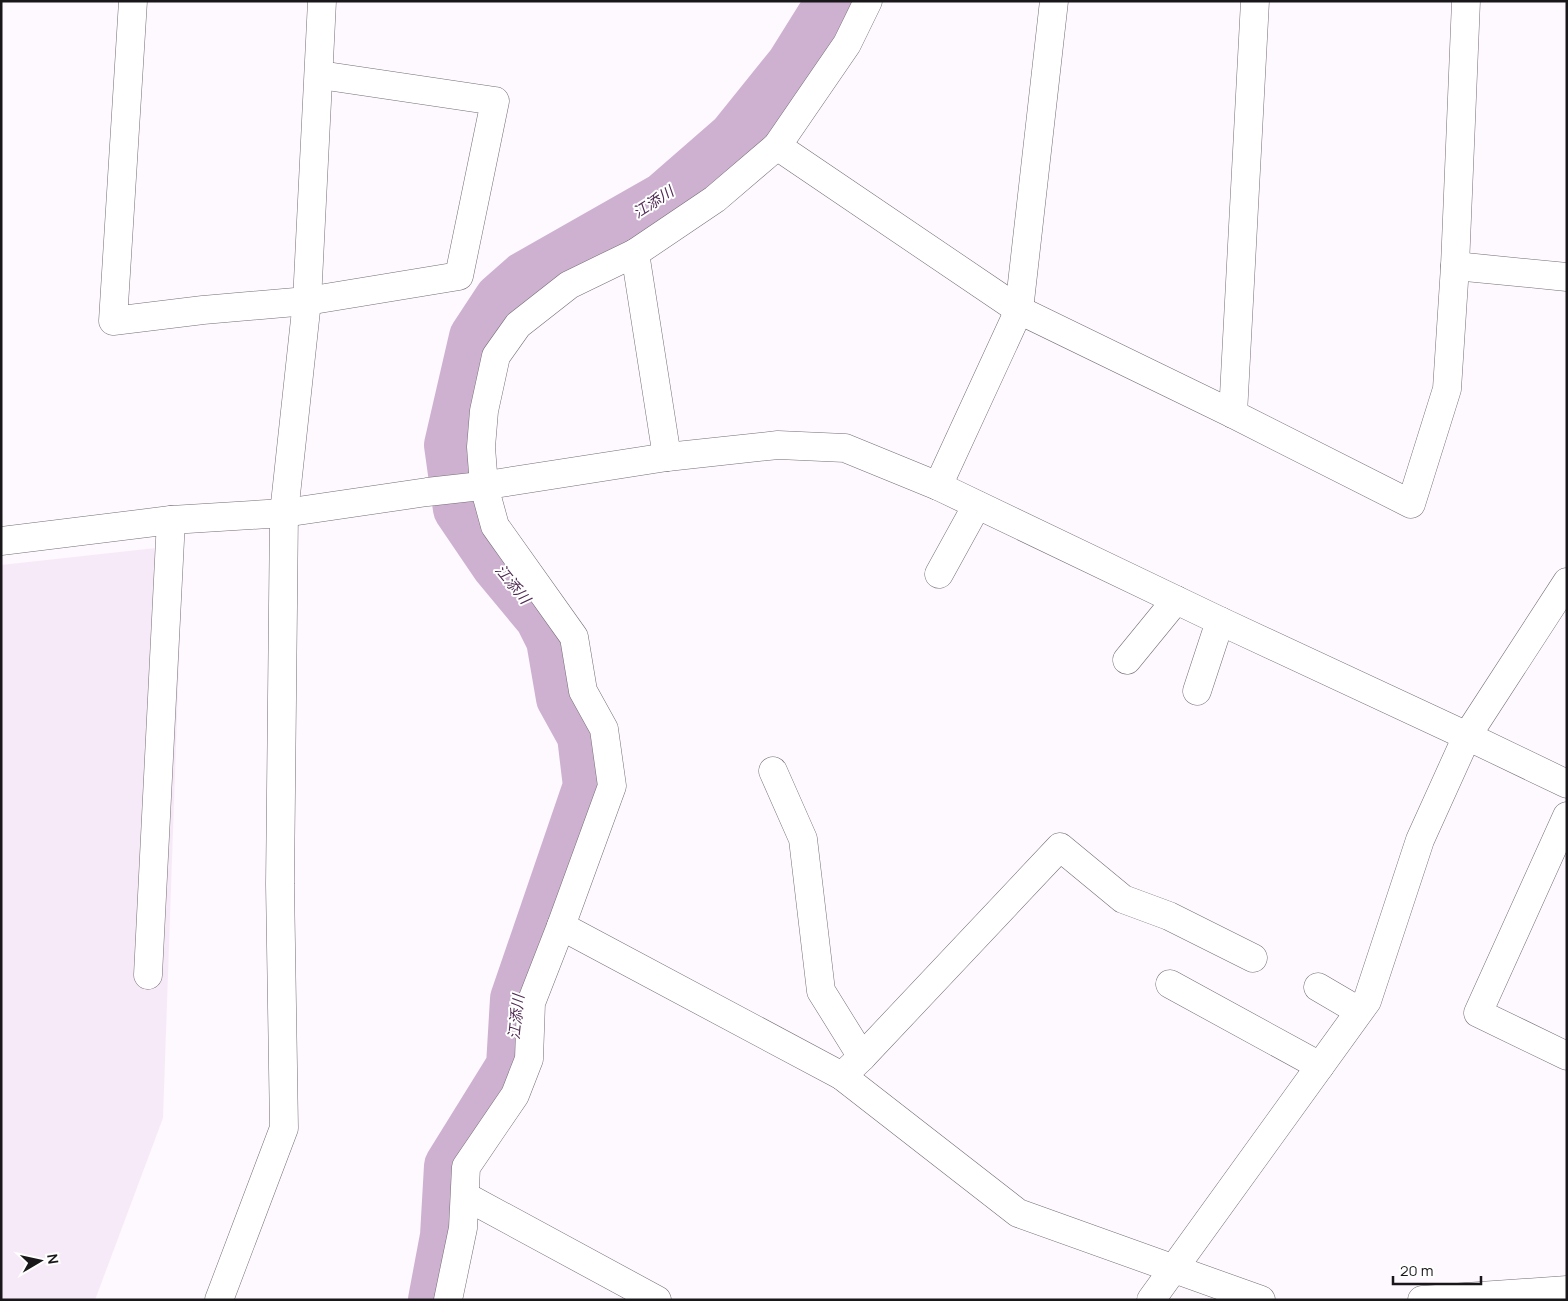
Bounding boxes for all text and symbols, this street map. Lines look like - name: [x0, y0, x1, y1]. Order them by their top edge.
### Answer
- water label: 江添川: [628, 180, 679, 223]
- water label: 江添川: [491, 560, 537, 610]
- water label: 江添川: [503, 992, 529, 1040]
- north arrow: [15, 1236, 65, 1286]
- text: N: [43, 1252, 64, 1265]
- scale bar: [1393, 1254, 1480, 1286]
- text: 20 m: [1400, 1260, 1433, 1281]

